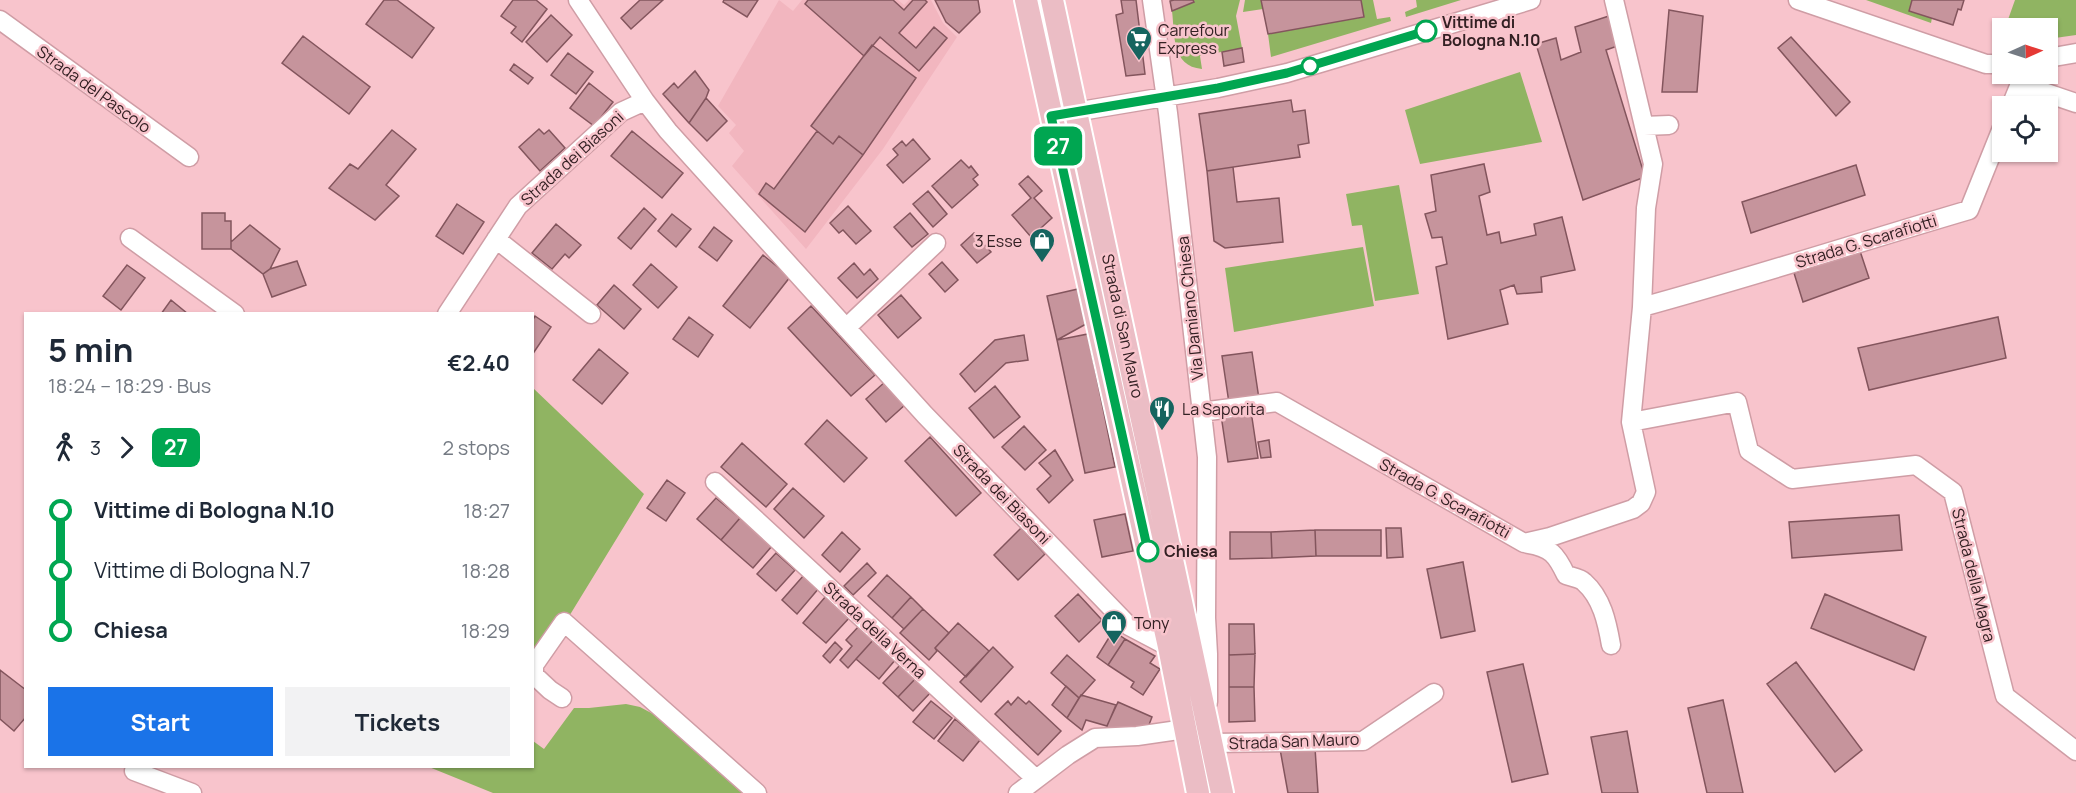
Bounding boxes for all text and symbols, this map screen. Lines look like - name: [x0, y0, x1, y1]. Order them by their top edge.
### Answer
- place label: Vittime di Bologna N.10: [1442, 11, 1541, 51]
- north arrow: [1992, 18, 2058, 84]
- map controls: [1992, 18, 2058, 162]
- place label: Carrefour Express: [1158, 19, 1229, 59]
- marker: Vittime di Bologna N.10: [1415, 20, 1437, 42]
- supermarket icon: Carrefour Express: [1124, 24, 1154, 62]
- street label: Strada del Pascolo: [33, 40, 155, 138]
- unlabelled marker: [1301, 57, 1319, 75]
- button: locate: [1992, 96, 2058, 162]
- street label: Strada dei Biasoni: [516, 106, 628, 210]
- line badge: 27: [1031, 126, 1085, 166]
- text: 27: [1046, 132, 1070, 160]
- street label: Strada G. Scarafiotti: [1793, 209, 1939, 273]
- shop icon: 3 Esse: [1027, 226, 1057, 264]
- place label: 3 Esse: [975, 230, 1022, 252]
- street label: Via Damiano Chiesa: [1172, 235, 1208, 381]
- street label: Strada di San Mauro: [1097, 252, 1149, 400]
- text: 5 min: [48, 327, 134, 372]
- text: €2.40: [447, 348, 510, 378]
- text: 18:24 – 18:29 · Bus: [48, 372, 211, 399]
- restaurant icon: La Saporita: [1147, 394, 1177, 432]
- place label: La Saporita: [1182, 398, 1265, 420]
- icon: walk: [48, 431, 81, 464]
- icon: forward: [110, 431, 143, 464]
- text: 27: [164, 433, 188, 461]
- text: 3: [90, 434, 101, 461]
- text: 2 stops: [442, 434, 510, 461]
- street label: Strada dei Biasoni: [948, 439, 1056, 549]
- street label: Strada G. Scarafiotti: [1376, 453, 1514, 543]
- text: Vittime di Bologna N.10: [94, 495, 335, 525]
- text: 18:27: [463, 497, 510, 524]
- street label: Strada della Magra: [1947, 506, 2001, 644]
- marker: Chiesa: [1137, 540, 1159, 562]
- place label: Chiesa: [1164, 540, 1218, 562]
- text: Vittime di Bologna N.7: [94, 555, 311, 585]
- text: 18:28: [462, 557, 510, 584]
- street label: Strada della Verna: [819, 577, 931, 683]
- shop icon: Tony: [1099, 608, 1129, 646]
- place label: Tony: [1134, 612, 1170, 634]
- text: Chiesa: [94, 615, 168, 645]
- text: 18:29: [461, 617, 510, 644]
- button: Start: [48, 687, 273, 756]
- button: Tickets: [285, 687, 510, 756]
- street label: Strada San Mauro: [1228, 728, 1360, 754]

